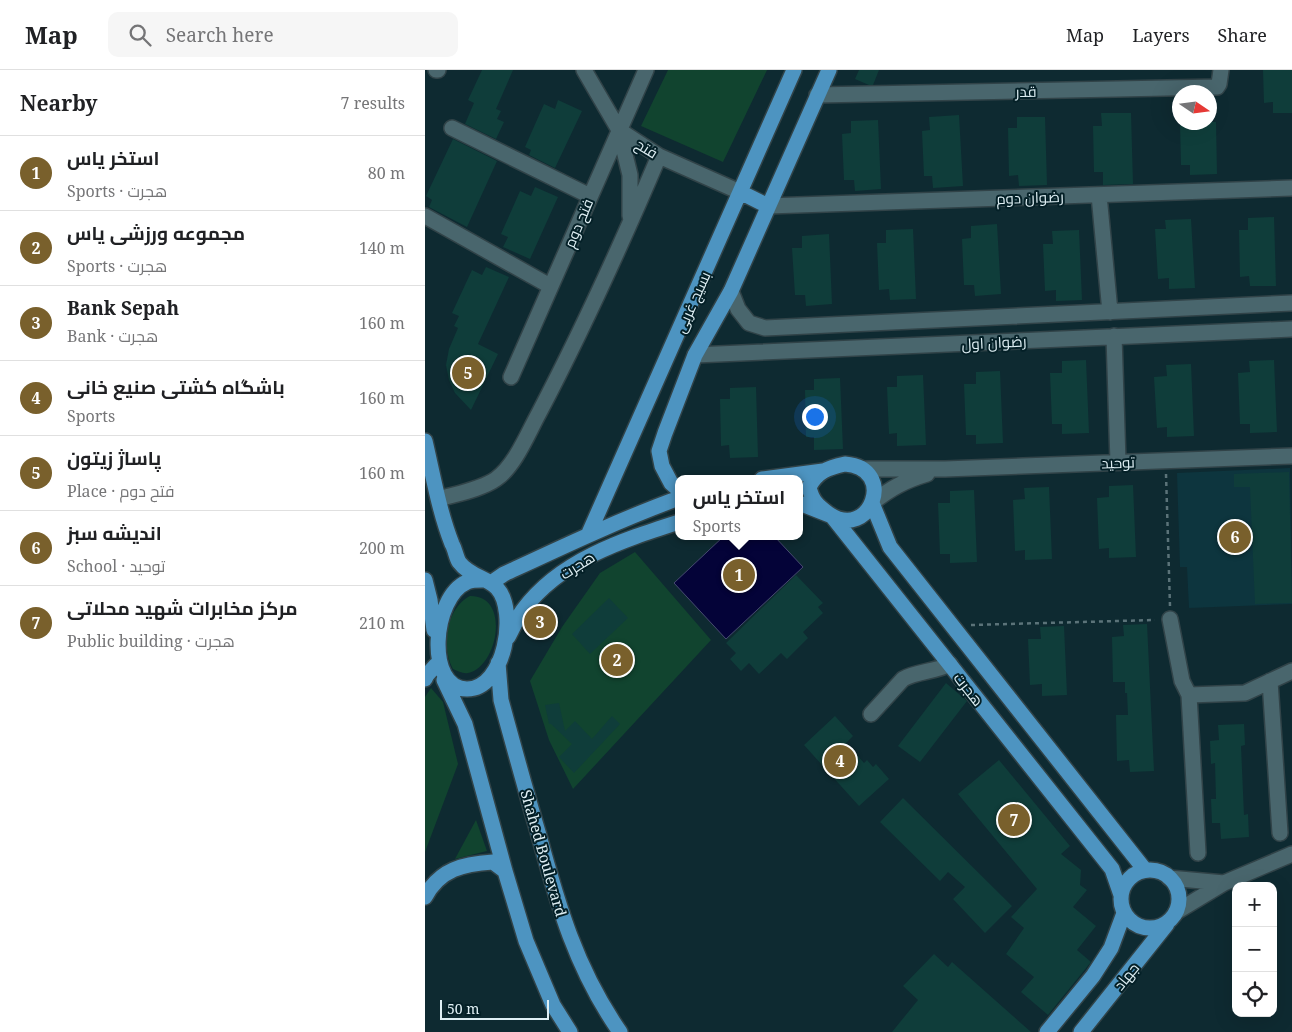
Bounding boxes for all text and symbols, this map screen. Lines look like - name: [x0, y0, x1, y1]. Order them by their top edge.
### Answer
- search box: [108, 12, 458, 57]
- text: Map: [25, 18, 78, 51]
- icon: search: [126, 21, 154, 49]
- text: Search here: [166, 22, 274, 48]
- text: Map: [1066, 23, 1104, 47]
- text: Layers: [1132, 23, 1190, 47]
- text: Share: [1218, 23, 1267, 47]
- street label: قدر: [1014, 81, 1037, 101]
- north arrow: [1172, 85, 1217, 130]
- text: Nearby: [20, 89, 98, 117]
- text: 7 results: [341, 92, 405, 114]
- street label: فتح: [631, 133, 662, 164]
- text: استخر یاس: [67, 145, 160, 171]
- text: 1: [31, 162, 41, 184]
- text: 80 m: [368, 162, 405, 184]
- text: Sports · هجرت: [67, 180, 167, 202]
- street label: رضوان دوم: [996, 186, 1064, 209]
- street label: فتح دوم: [559, 195, 599, 251]
- text: مجموعه ورزشی یاس: [67, 220, 245, 246]
- text: 2: [31, 237, 41, 259]
- text: 140 m: [359, 237, 405, 259]
- text: Sports · هجرت: [67, 255, 167, 277]
- street label: بسیج غربی: [670, 268, 716, 337]
- text: Bank Sepah: [67, 295, 179, 321]
- text: 3: [31, 312, 41, 334]
- text: 160 m: [359, 312, 405, 334]
- text: Bank · هجرت: [67, 325, 158, 347]
- street label: رضوان اول: [961, 330, 1027, 355]
- pin: 5: [452, 354, 484, 392]
- text: باشگاه کشتی صنیع خانی: [67, 374, 285, 400]
- text: 4: [31, 387, 41, 409]
- text: 160 m: [359, 387, 405, 409]
- your location: [802, 404, 828, 430]
- text: Sports: [67, 405, 115, 427]
- text: پاساژ زیتون: [67, 445, 161, 471]
- street label: توحید: [1101, 451, 1135, 473]
- text: 5: [31, 462, 41, 484]
- text: 160 m: [359, 462, 405, 484]
- popup: [675, 475, 803, 540]
- text: Place · فتح دوم: [67, 480, 174, 502]
- text: استخر یاس: [693, 484, 785, 510]
- text: Sports: [693, 515, 741, 537]
- pin: 6: [1219, 518, 1251, 556]
- text: اندیشه سبز: [67, 520, 162, 546]
- text: 6: [31, 537, 41, 559]
- text: 200 m: [359, 537, 405, 559]
- street label: هجرت: [556, 547, 598, 583]
- text: School · توحید: [67, 555, 165, 577]
- pin: 1: [723, 556, 755, 594]
- text: مرکز مخابرات شهید محلاتی: [67, 595, 298, 621]
- pin: 3: [524, 603, 556, 641]
- text: 7: [31, 612, 41, 634]
- text: 210 m: [359, 612, 405, 634]
- text: Public building · هجرت: [67, 630, 235, 652]
- pin: 2: [601, 641, 633, 679]
- street label: هجرت: [950, 668, 988, 710]
- pin: 4: [824, 742, 856, 780]
- street label: Shahed Boulevard: [516, 787, 572, 919]
- pin: 7: [998, 801, 1030, 839]
- map controls: [1232, 882, 1277, 1017]
- button: +: [1232, 882, 1277, 927]
- button: −: [1232, 927, 1277, 972]
- street label: جهاد: [1109, 958, 1144, 995]
- button: locate: [1232, 972, 1277, 1017]
- scale bar: [440, 997, 549, 1020]
- text: 50 m: [447, 999, 480, 1018]

